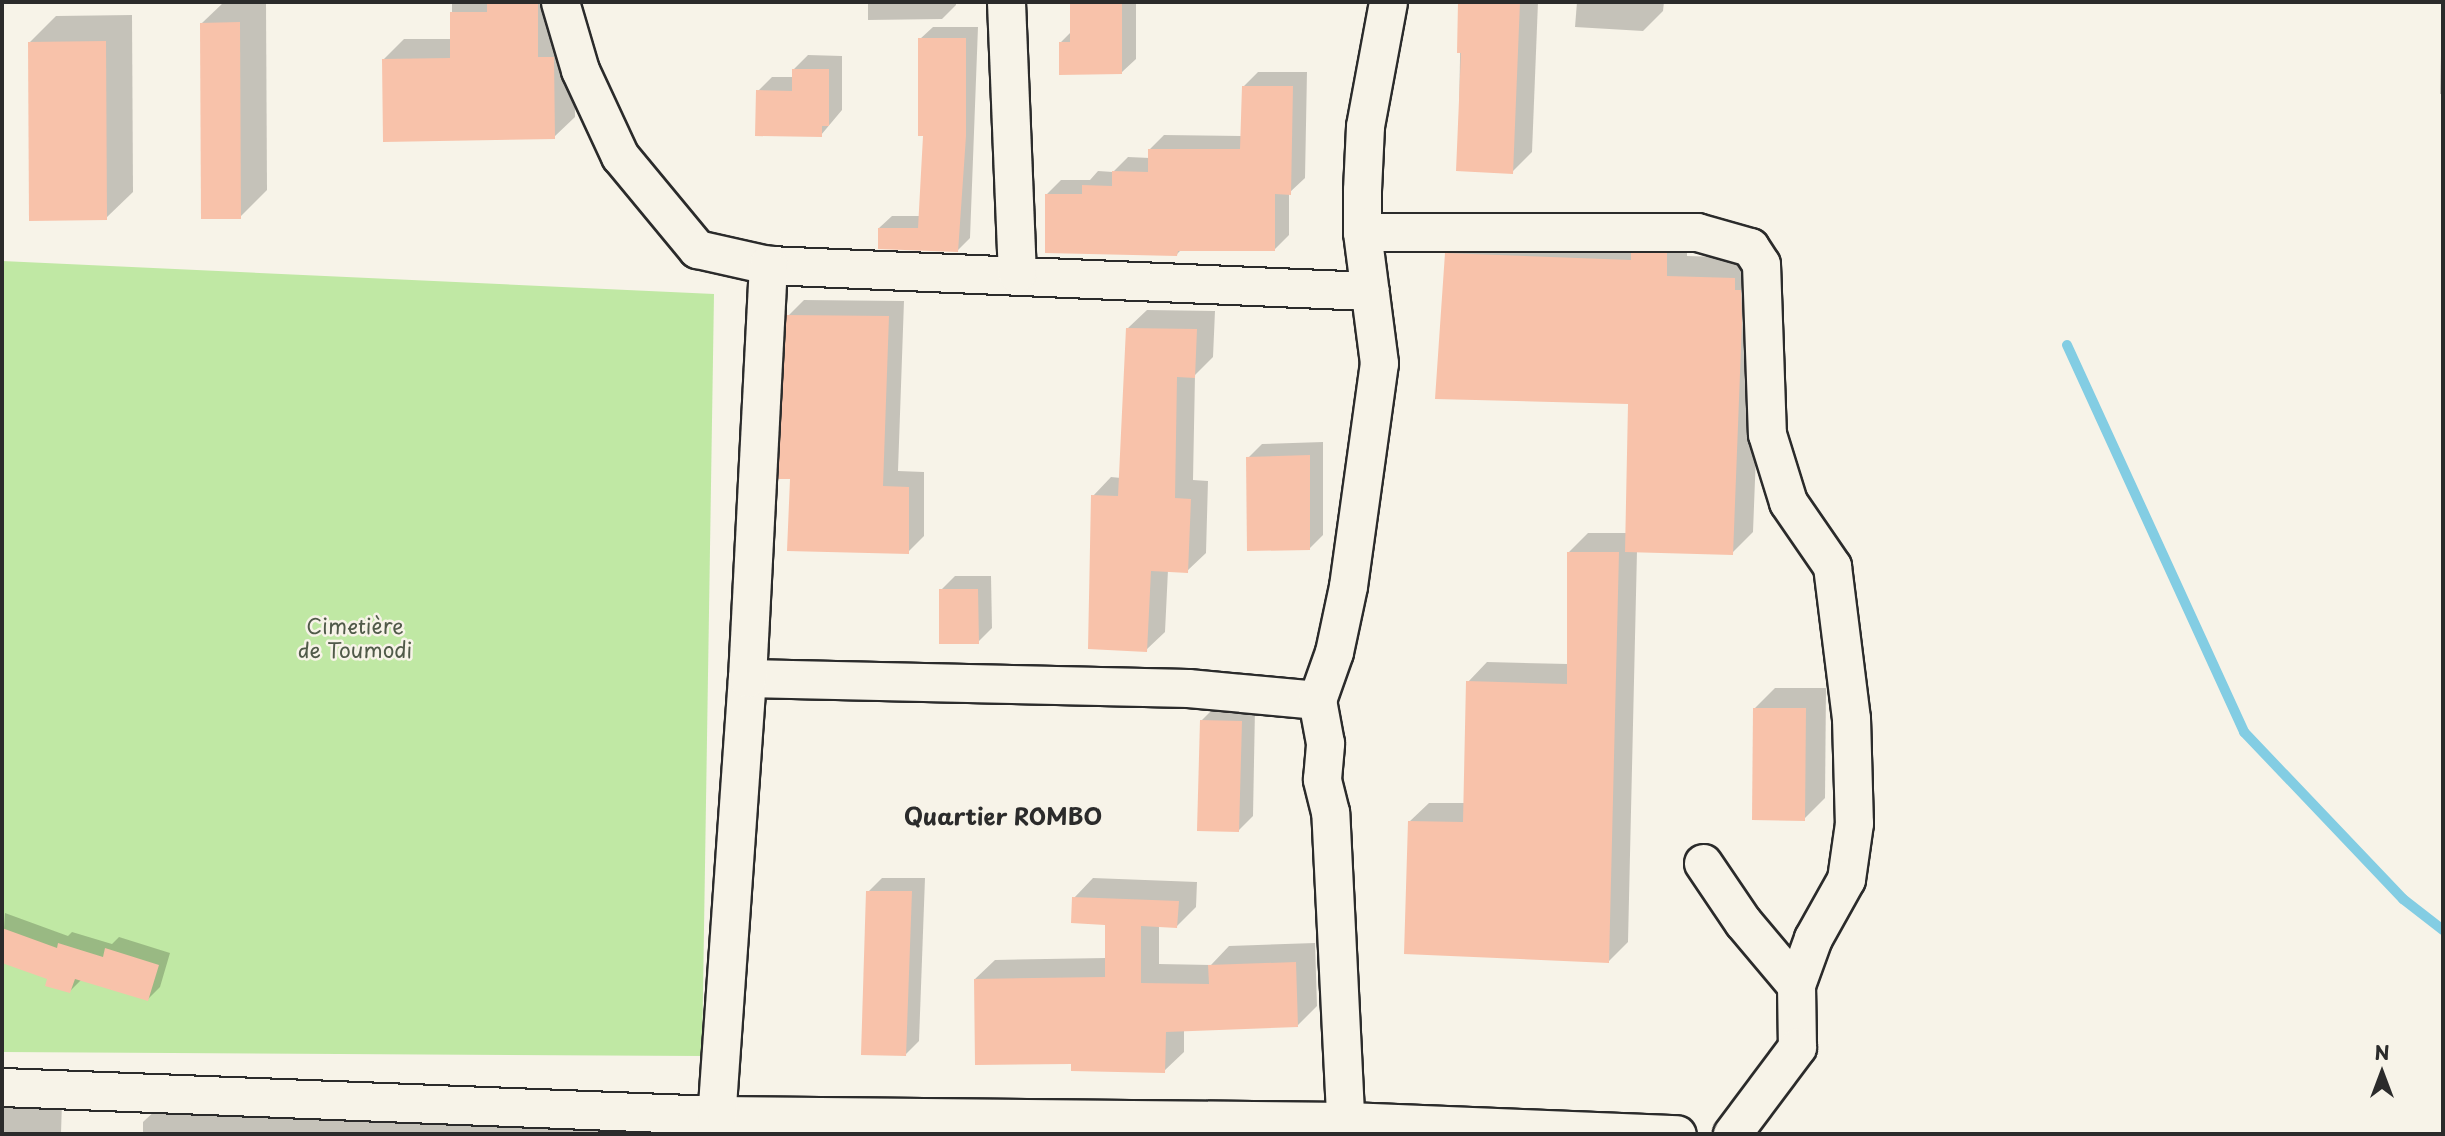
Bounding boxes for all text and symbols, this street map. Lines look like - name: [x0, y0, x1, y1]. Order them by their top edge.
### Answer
- park label: Cimetière de Toumodi: [298, 612, 412, 662]
- district label: Quartier ROMBO: [902, 802, 1104, 830]
- north arrow: [2347, 1038, 2417, 1108]
- text: N: [2374, 1038, 2390, 1066]

